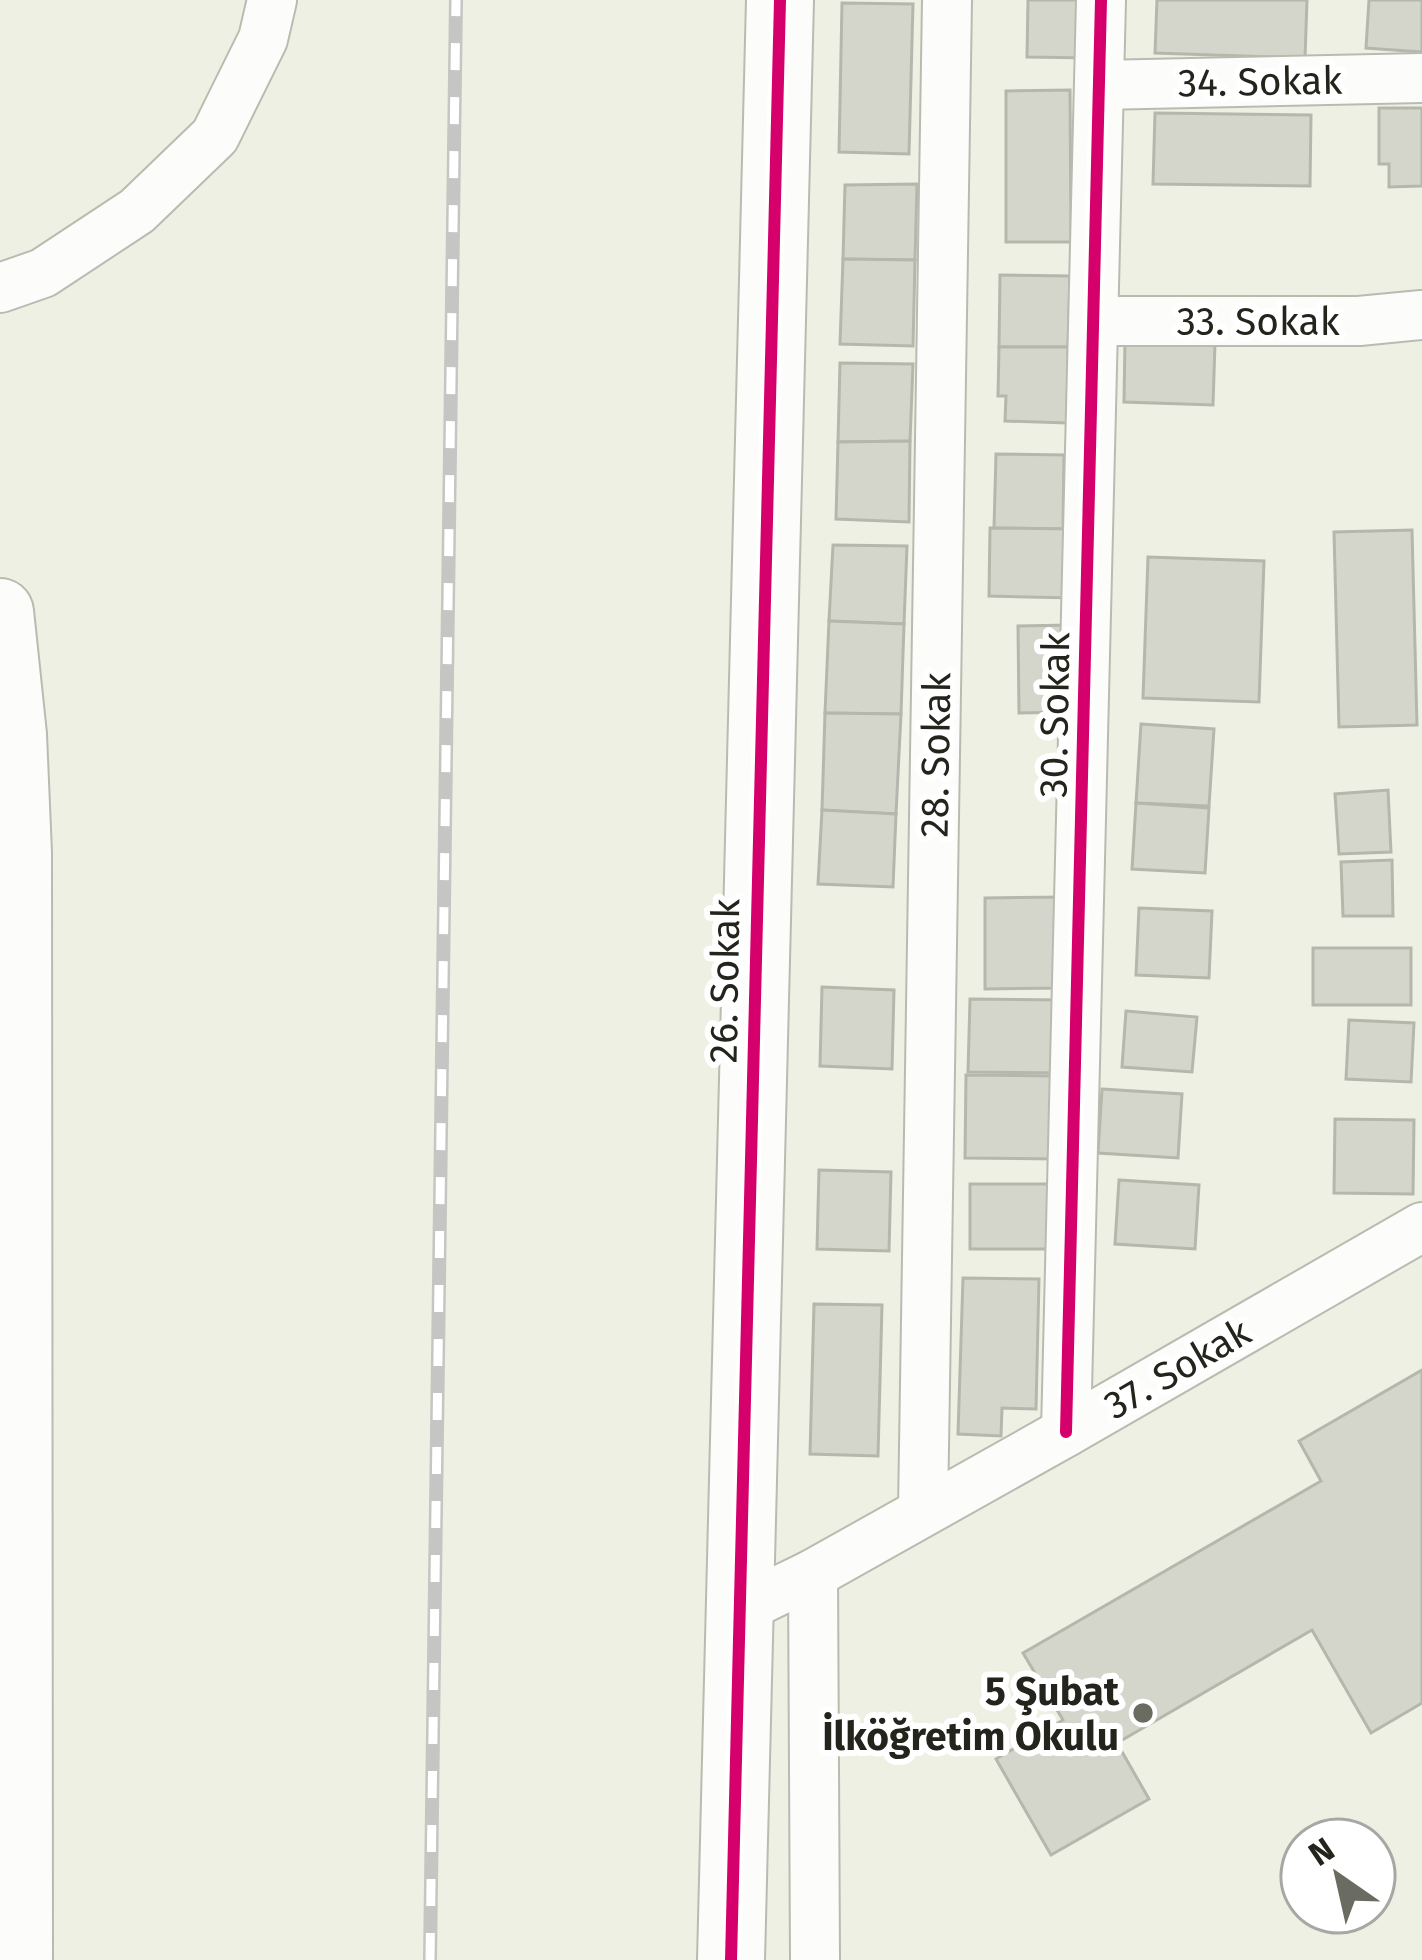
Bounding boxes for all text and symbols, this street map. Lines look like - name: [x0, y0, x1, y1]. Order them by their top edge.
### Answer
- street label: 34. Sokak: [1177, 58, 1343, 106]
- street label: 33. Sokak: [1176, 299, 1340, 345]
- street label: 30. Sokak: [1031, 632, 1079, 798]
- street label: 28. Sokak: [912, 672, 960, 838]
- street label: 26. Sokak: [701, 898, 749, 1064]
- street label: 37. Sokak: [1096, 1309, 1259, 1429]
- place label: 5 Şubat İlköğretim Okulu: [822, 1669, 1120, 1760]
- marker: 5 Şubat İlköğretim Okulu: [1130, 1700, 1156, 1726]
- north arrow: [1278, 1816, 1398, 1936]
- text: N: [1302, 1829, 1342, 1875]

